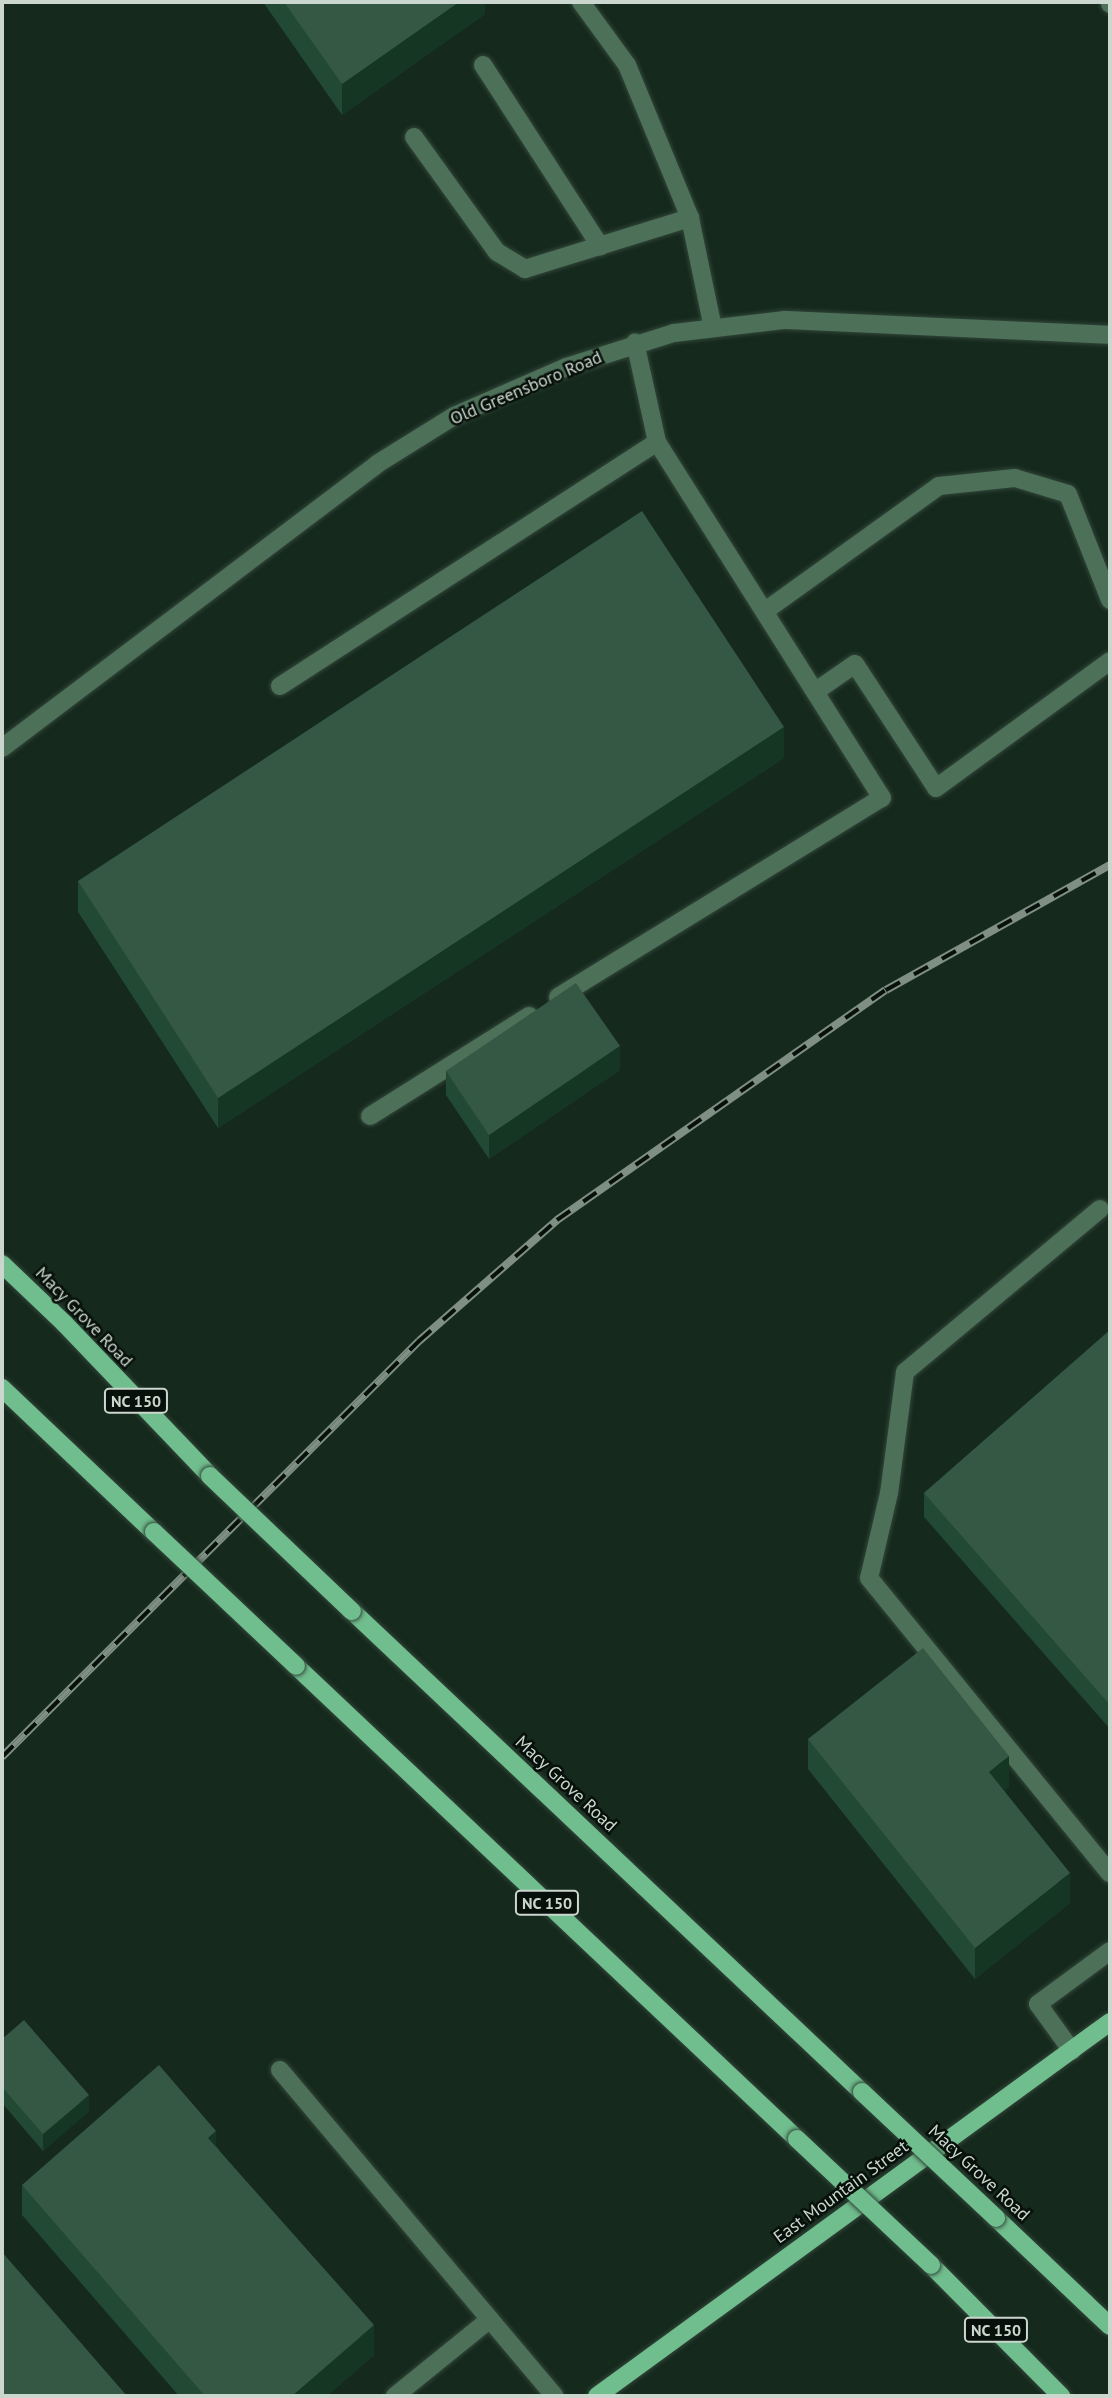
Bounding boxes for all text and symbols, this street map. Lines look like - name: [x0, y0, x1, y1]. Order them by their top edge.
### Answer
- street label: Old Greensboro Road: [447, 346, 605, 430]
- street label: Macy Grove Road: [31, 1262, 137, 1372]
- road number: NC 150: [103, 1388, 169, 1414]
- street label: Macy Grove Road: [511, 1731, 621, 1837]
- road number: NC 150: [514, 1890, 580, 1915]
- street label: Macy Grove Road: [924, 2120, 1034, 2226]
- street label: East Mountain Street: [770, 2136, 912, 2248]
- road number: NC 150: [963, 2318, 1029, 2342]

